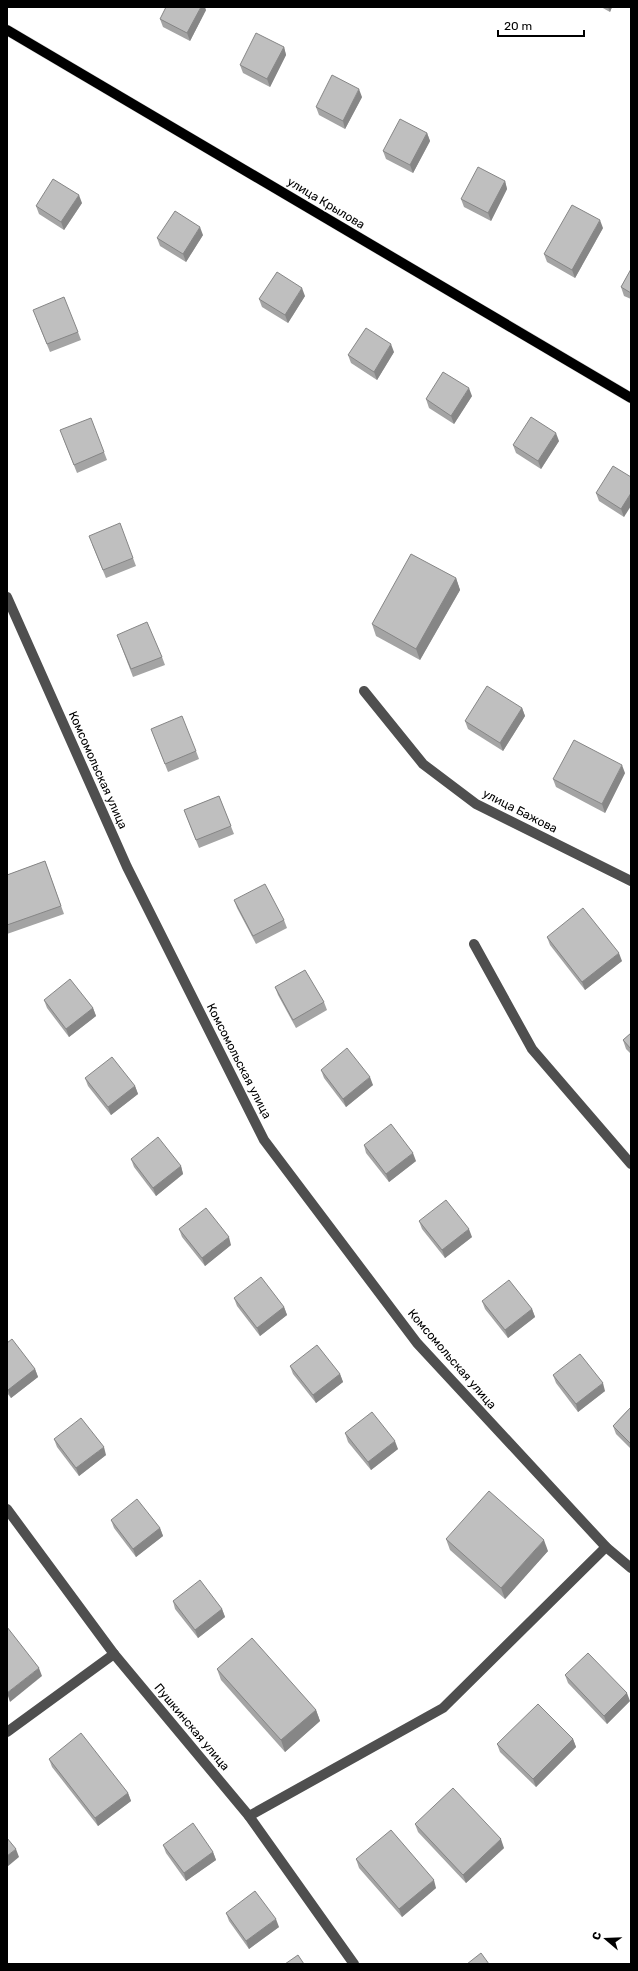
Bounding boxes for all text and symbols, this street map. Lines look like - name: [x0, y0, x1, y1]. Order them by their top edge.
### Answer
- scale bar: [498, 12, 584, 38]
- text: 20 m: [504, 19, 532, 33]
- street label: улица Крылова: [285, 174, 367, 232]
- street label: Комсомольская улица: [66, 709, 130, 831]
- street label: улица Бажова: [480, 786, 560, 836]
- street label: Комсомольская улица: [204, 1001, 274, 1121]
- street label: Комсомольская улица: [405, 1306, 499, 1412]
- street label: Пушкинская улица: [152, 1681, 232, 1773]
- north arrow: [586, 1919, 626, 1959]
- text: С: [590, 1930, 605, 1942]

